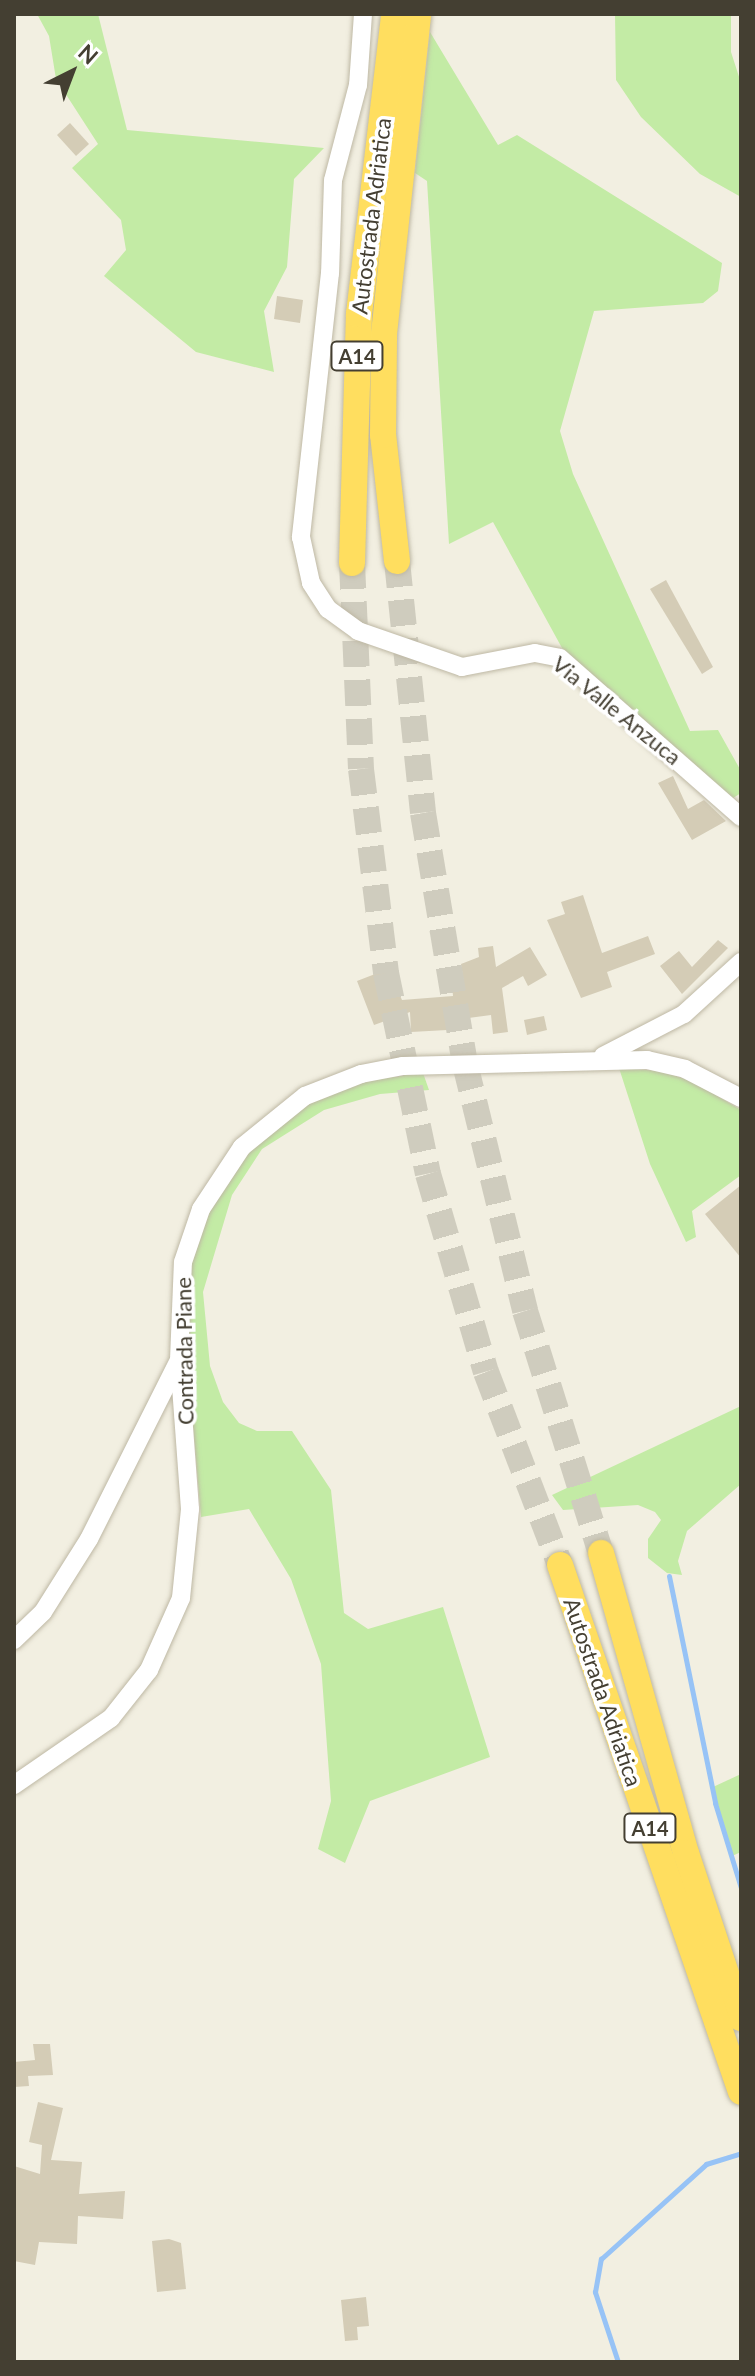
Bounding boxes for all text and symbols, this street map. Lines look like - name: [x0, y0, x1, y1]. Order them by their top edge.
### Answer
- north arrow: [32, 32, 112, 112]
- text: N: [73, 38, 104, 69]
- street label: Autostrada Adriatica: [346, 116, 396, 316]
- road number: A14: [329, 340, 385, 372]
- street label: Via Valle Anzuca: [547, 650, 687, 770]
- street label: Contrada Piane: [170, 1277, 198, 1425]
- street label: Autostrada Adriatica: [558, 1594, 648, 1790]
- road number: A14: [622, 1812, 678, 1844]

